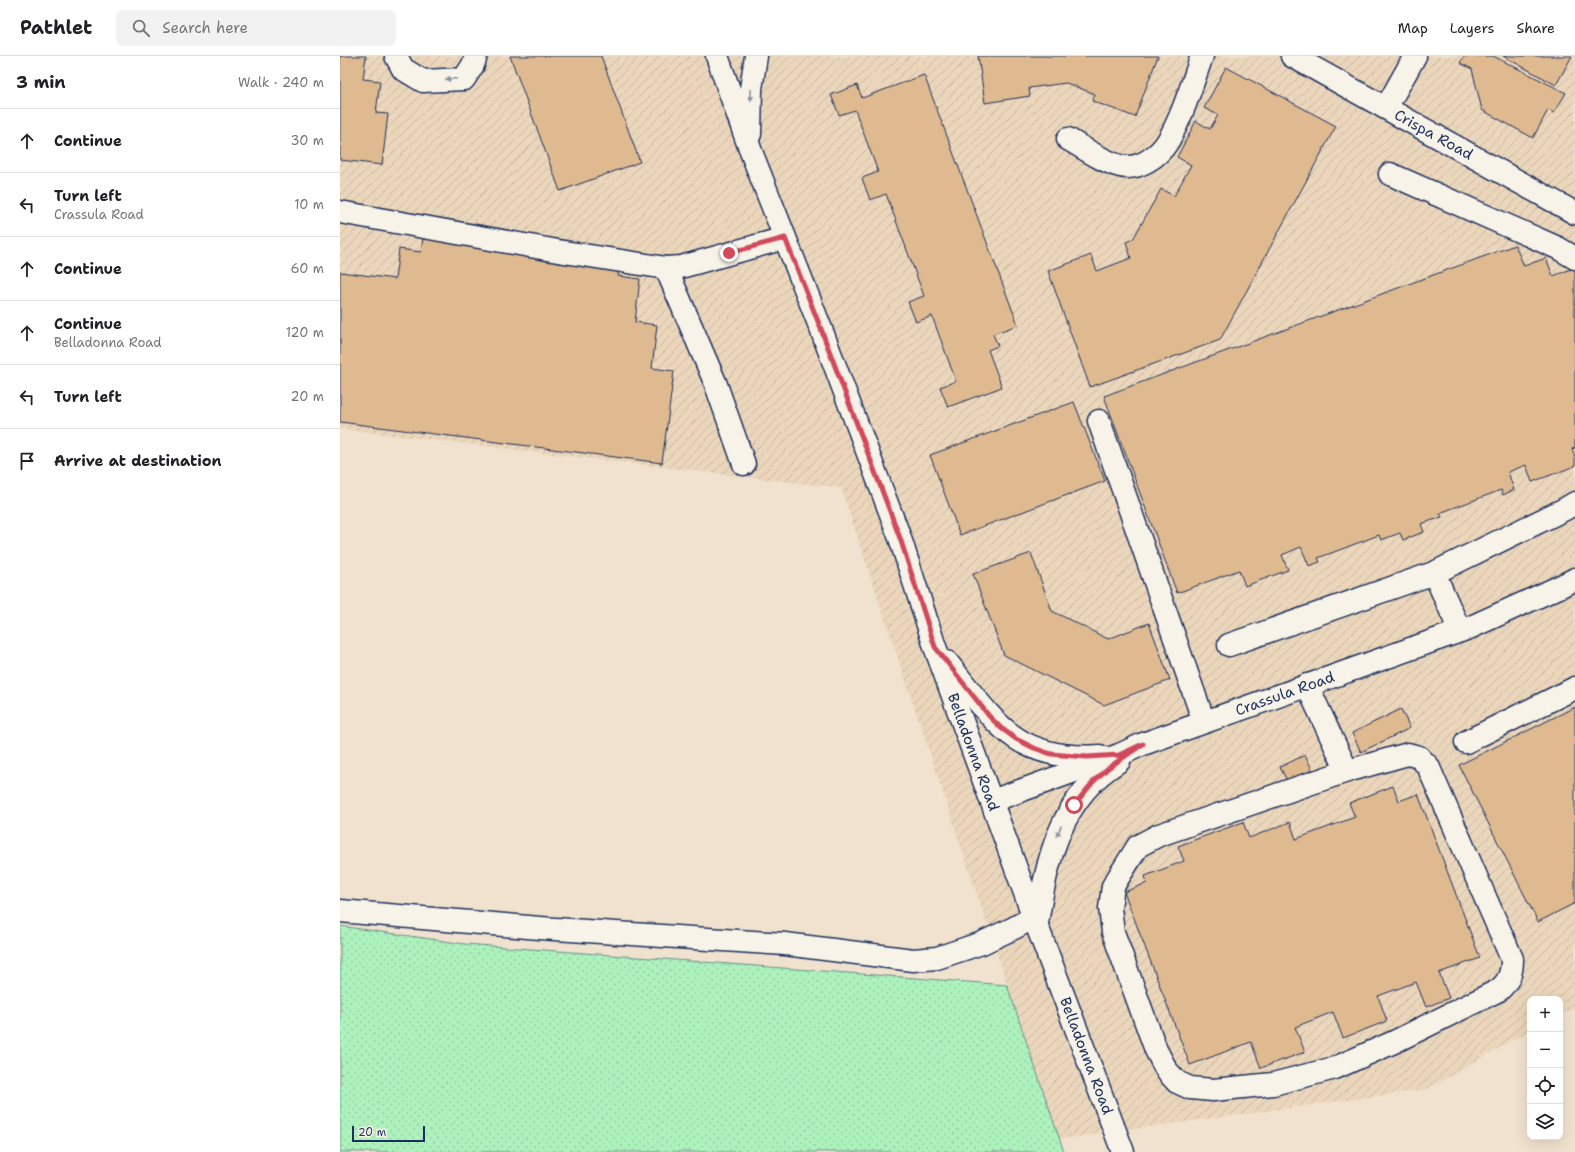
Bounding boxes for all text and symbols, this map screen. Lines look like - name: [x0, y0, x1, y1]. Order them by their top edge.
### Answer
- search box: [116, 10, 396, 46]
- text: Pathlet: [20, 15, 92, 40]
- icon: search: [130, 17, 152, 39]
- text: Search here: [162, 18, 248, 38]
- text: Map: [1398, 19, 1428, 37]
- text: Layers: [1450, 19, 1494, 37]
- text: Share: [1516, 19, 1555, 37]
- text: 3 min: [16, 71, 66, 93]
- text: Walk · 240 m: [238, 74, 324, 91]
- one-way arrow: [445, 76, 457, 83]
- one-way arrow: [748, 89, 754, 102]
- street label: Crispa Road: [1391, 105, 1477, 165]
- icon: ahead: [16, 130, 38, 152]
- text: Continue: [54, 131, 122, 151]
- text: 30 m: [290, 132, 324, 149]
- text: Turn left: [54, 186, 122, 206]
- icon: left: [16, 194, 38, 216]
- text: 10 m: [294, 196, 324, 213]
- text: Crassula Road: [54, 206, 144, 223]
- route end: [720, 244, 738, 262]
- icon: ahead: [16, 258, 38, 280]
- text: Continue: [54, 259, 122, 279]
- text: 60 m: [291, 260, 324, 277]
- text: Continue: [54, 314, 122, 334]
- icon: ahead: [16, 322, 38, 344]
- text: 120 m: [286, 324, 324, 341]
- text: Belladonna Road: [54, 334, 162, 351]
- icon: left: [16, 386, 38, 408]
- text: Turn left: [54, 387, 122, 407]
- text: 20 m: [291, 388, 324, 405]
- icon: arrive: [16, 450, 38, 472]
- text: Arrive at destination: [54, 451, 222, 471]
- street label: Crassula Road: [1233, 667, 1338, 720]
- street label: Belladonna Road: [943, 690, 1004, 814]
- route start: [1065, 796, 1083, 814]
- one-way arrow: [1056, 825, 1062, 836]
- street label: Belladonna Road: [1055, 994, 1118, 1118]
- map controls: [1527, 996, 1563, 1140]
- button: +: [1527, 996, 1563, 1032]
- button: −: [1527, 1032, 1563, 1068]
- button: locate: [1527, 1068, 1563, 1104]
- button: layers: [1527, 1104, 1563, 1140]
- scale bar: [352, 1124, 425, 1143]
- text: 20 m: [358, 1125, 386, 1140]

